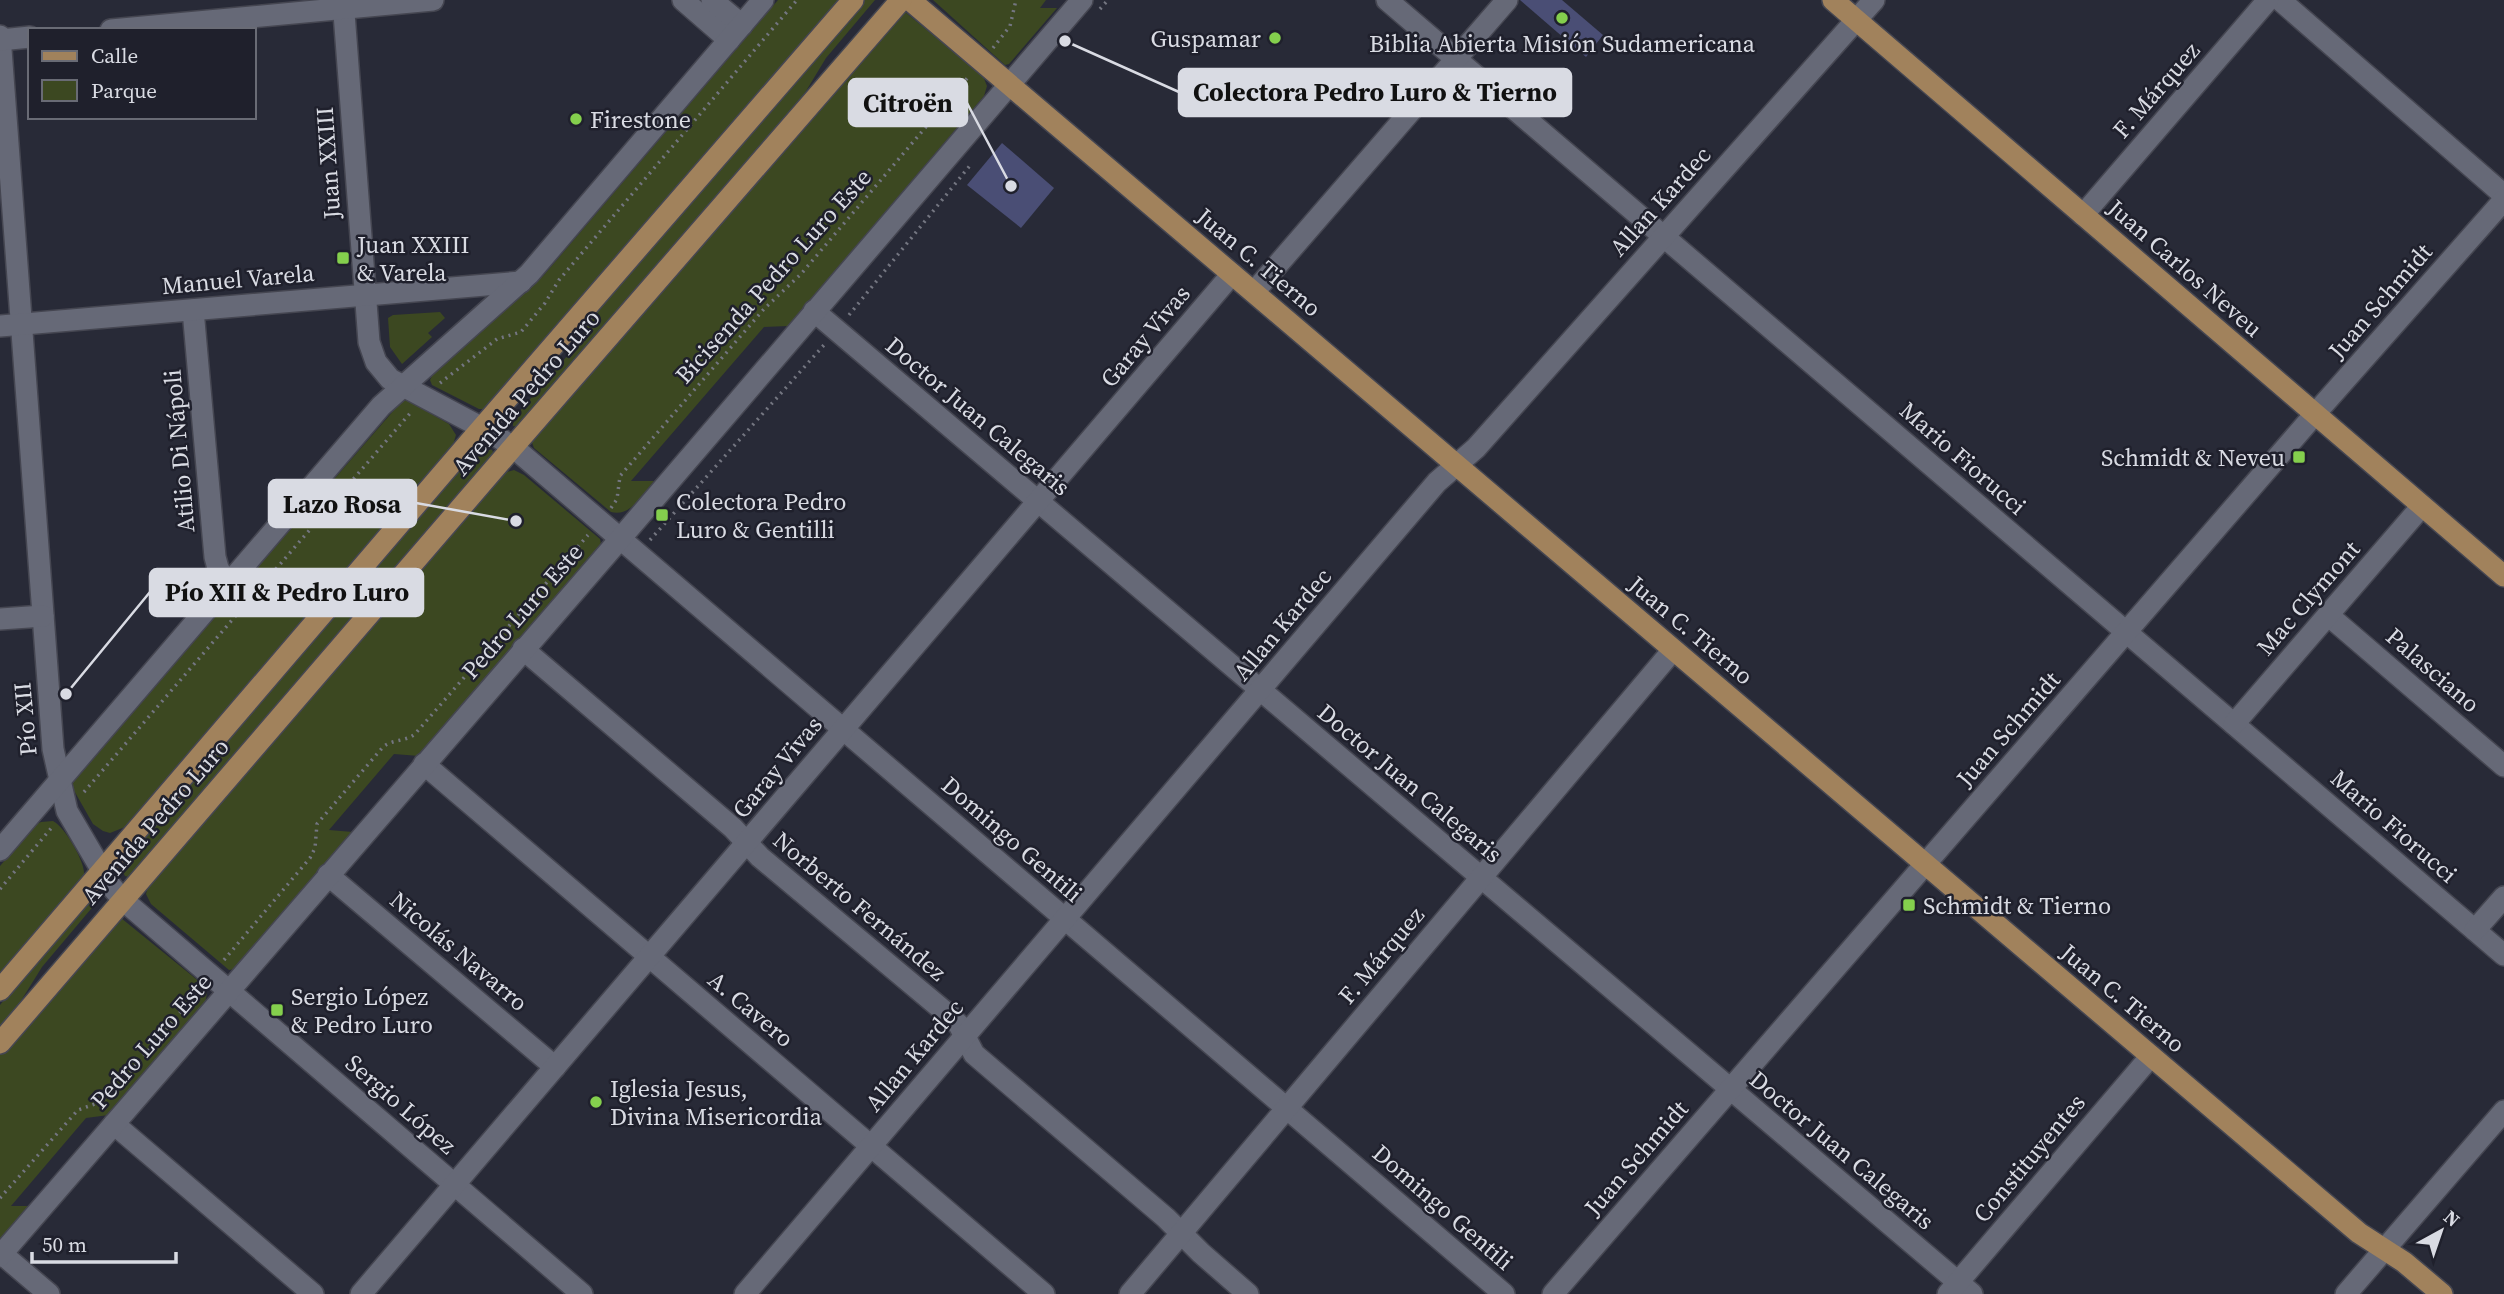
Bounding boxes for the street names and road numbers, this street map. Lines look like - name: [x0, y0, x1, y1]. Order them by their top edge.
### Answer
- street label: F. Márquez: [2105, 35, 2207, 145]
- street label: Juan XXIII: [308, 106, 348, 221]
- street label: Allan Kardec: [1602, 139, 1718, 263]
- street label: Bicisenda Pedro Luro Este: [667, 161, 879, 391]
- street label: Juan Carlos Neveu: [2100, 191, 2269, 344]
- street label: Juan C. Tierno: [1189, 199, 1328, 324]
- street label: Juan Schmidt: [2320, 236, 2439, 366]
- street label: Manuel Varela: [160, 256, 316, 302]
- street label: Garay Vivas: [1092, 278, 1198, 394]
- street label: Avenida Pedro Luro: [445, 302, 607, 482]
- street label: Doctor Juan Calegaris: [879, 329, 1077, 503]
- street label: Atilio Di Nápoli: [155, 368, 203, 534]
- street label: Mario Fiorucci: [1893, 394, 2033, 522]
- street label: Mac Clymont: [2249, 533, 2367, 662]
- street label: Pedro Luro Este: [454, 536, 590, 686]
- street label: Allan Kardec: [1225, 561, 1339, 687]
- street label: Juan C. Tierno: [1621, 567, 1760, 692]
- street label: Palasciano: [2379, 620, 2487, 720]
- street label: Juan Schmidt: [1948, 664, 2067, 794]
- street label: Pío XII: [5, 681, 45, 757]
- street label: Doctor Juan Calegaris: [1311, 696, 1509, 870]
- street label: Garay Vivas: [724, 709, 830, 825]
- street label: Avenida Pedro Luro: [74, 731, 236, 911]
- street label: Mario Fiorucci: [2324, 762, 2464, 890]
- street label: Domingo Gentili: [934, 769, 1090, 909]
- street label: Norberto Fernández: [766, 824, 954, 988]
- street label: Nicolás Navarro: [383, 883, 535, 1019]
- street label: F. Márquez: [1330, 899, 1432, 1011]
- street label: Juan C. Tierno: [2053, 935, 2192, 1060]
- street label: A. Cavero: [701, 963, 801, 1055]
- street label: Pedro Luro Este: [83, 966, 219, 1116]
- street label: Allan Kardec: [857, 992, 971, 1118]
- street label: Sergio López: [338, 1047, 464, 1161]
- street label: Doctor Juan Calegaris: [1743, 1063, 1941, 1237]
- street label: Constituyentes: [1965, 1087, 2093, 1229]
- street label: Juan Schmidt: [1576, 1093, 1695, 1223]
- street label: Domingo Gentili: [1365, 1137, 1521, 1277]

